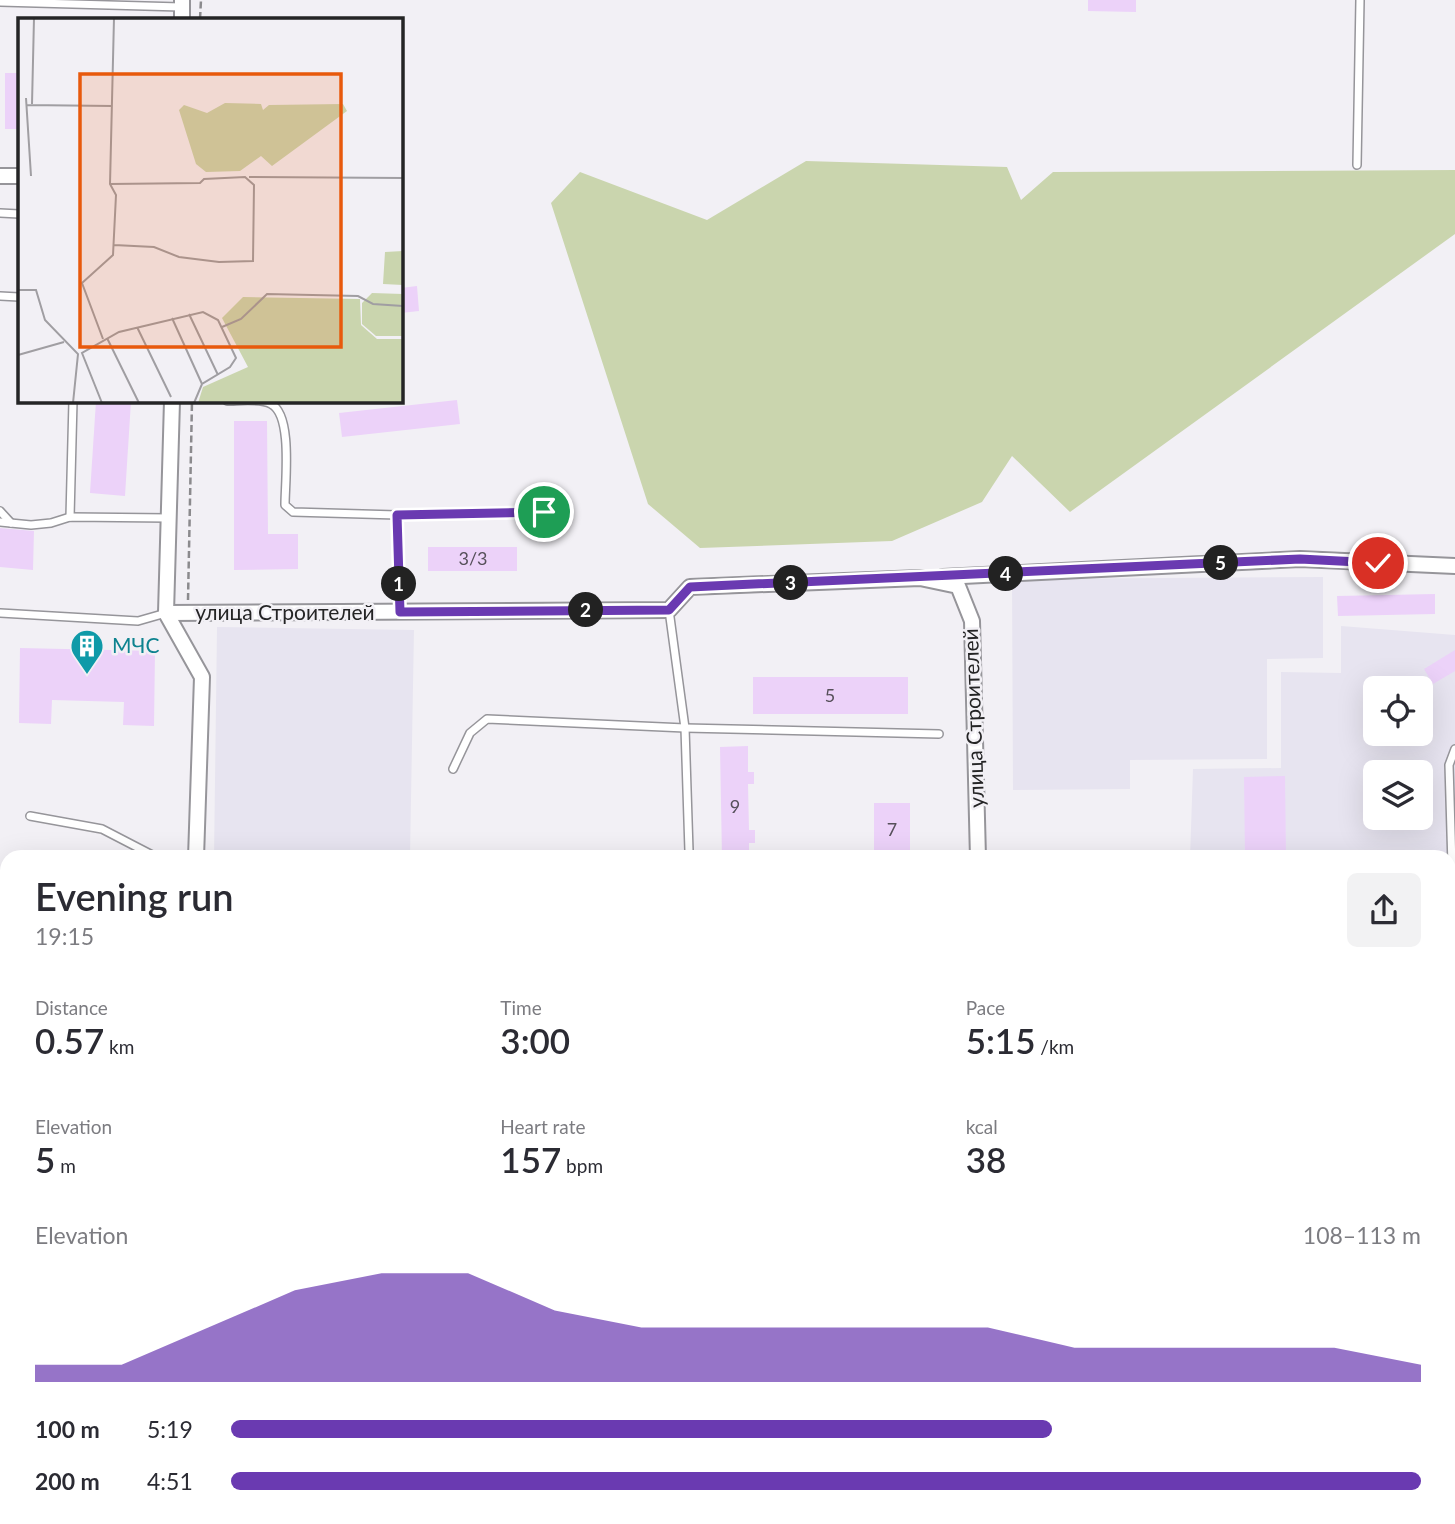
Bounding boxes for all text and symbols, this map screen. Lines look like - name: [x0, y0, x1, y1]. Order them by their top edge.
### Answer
- inset map: [18, 18, 402, 402]
- pin: [514, 482, 574, 542]
- icon: arrive: [525, 493, 563, 531]
- pin: [1348, 533, 1408, 593]
- icon: check: [1359, 544, 1397, 582]
- pin: 5: [1204, 546, 1238, 580]
- house number: 3/3: [458, 547, 488, 569]
- text: 5: [1215, 551, 1226, 574]
- pin: 4: [988, 556, 1024, 592]
- text: 4: [1000, 562, 1011, 585]
- pin: 1: [382, 566, 416, 602]
- pin: 3: [774, 566, 808, 600]
- text: 3: [785, 571, 796, 594]
- text: 1: [393, 572, 404, 595]
- pin: 2: [568, 592, 604, 628]
- text: 2: [580, 598, 591, 621]
- street label: улица Строителей: [195, 599, 375, 624]
- building icon: МЧС: [68, 627, 106, 676]
- street label: улица Строителей: [957, 628, 988, 808]
- place label: МЧС: [112, 632, 159, 657]
- map controls: [1363, 676, 1433, 830]
- button: locate: [1363, 676, 1433, 746]
- house number: 5: [825, 684, 835, 706]
- button: layers: [1363, 760, 1433, 830]
- house number: 9: [730, 795, 740, 817]
- house number: 7: [887, 818, 897, 840]
- text: Evening run: [35, 873, 234, 919]
- button: share: [1347, 873, 1421, 947]
- text: 19:15: [35, 922, 94, 950]
- text: Distance: [35, 996, 108, 1019]
- text: Time: [500, 996, 542, 1019]
- text: Pace: [966, 996, 1005, 1019]
- text: 0.57: [35, 1019, 104, 1061]
- text: 3:00: [500, 1019, 570, 1061]
- text: 5:15: [966, 1019, 1035, 1061]
- text: km: [104, 1035, 134, 1058]
- text: /km: [1035, 1035, 1074, 1058]
- text: Elevation: [35, 1115, 112, 1138]
- text: Heart rate: [500, 1115, 586, 1138]
- text: kcal: [966, 1115, 998, 1138]
- text: 5: [35, 1138, 55, 1180]
- text: 157: [500, 1138, 561, 1180]
- text: 38: [966, 1138, 1006, 1180]
- text: m: [55, 1154, 76, 1177]
- text: bpm: [561, 1154, 603, 1177]
- text: Elevation: [35, 1221, 128, 1249]
- text: 108–113 m: [1303, 1221, 1421, 1249]
- text: 100 m: [35, 1415, 100, 1443]
- text: 5:19: [147, 1415, 193, 1443]
- text: 200 m: [35, 1467, 100, 1495]
- text: 4:51: [147, 1467, 193, 1495]

